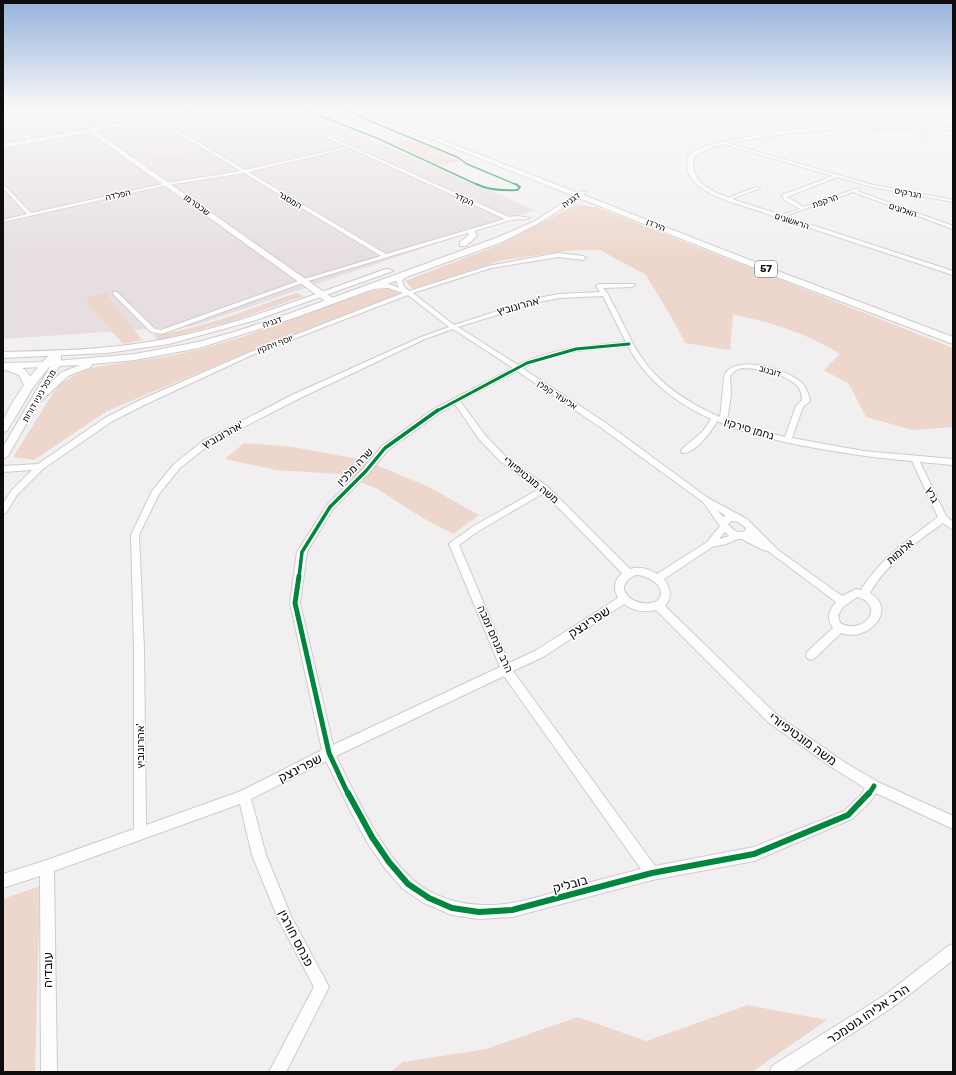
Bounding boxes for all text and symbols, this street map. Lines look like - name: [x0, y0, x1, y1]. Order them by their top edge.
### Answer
- street label: הנרקיס: [894, 185, 922, 201]
- street label: הפלדה: [104, 187, 132, 203]
- street label: המסגר: [276, 189, 304, 211]
- street label: הקדר: [452, 190, 476, 208]
- street label: דגניה: [560, 190, 582, 210]
- street label: שכטרמן: [182, 192, 212, 218]
- street label: הרקפת: [811, 192, 839, 210]
- street label: האלונים: [888, 201, 918, 219]
- street label: הראשונים: [773, 211, 811, 231]
- street label: הירדן: [645, 217, 667, 233]
- road number: 57: [755, 261, 777, 277]
- street label: אהרונוביץ': [495, 294, 543, 318]
- street label: דגניה: [261, 314, 283, 330]
- street label: יוסף ויתקין: [256, 333, 294, 355]
- street label: דובנוב: [758, 363, 782, 379]
- street label: מרסל ניניו דורות: [20, 368, 58, 424]
- street label: אליעזר קפלן: [535, 378, 579, 412]
- street label: נחמן סירקין: [723, 415, 775, 443]
- street label: אהרונוביץ': [200, 418, 246, 452]
- street label: שרה מלכין: [334, 445, 376, 489]
- street label: משה מונטיפיורי: [501, 454, 562, 506]
- street label: גרץ: [923, 485, 941, 505]
- street label: אלומות: [884, 537, 916, 567]
- street label: הרב מנחם זמבה: [474, 603, 516, 675]
- street label: שפרינצק: [565, 603, 613, 641]
- street label: משה מונטיפיורי: [766, 709, 840, 769]
- street label: אהרונוביץ': [134, 723, 147, 769]
- street label: שפרינצק: [276, 751, 324, 785]
- street label: בובליק: [551, 872, 589, 896]
- street label: פנחס חורגין: [275, 907, 317, 969]
- street label: עובדיה: [40, 952, 55, 988]
- street label: הרב אליהו גוטמכר: [824, 981, 912, 1047]

